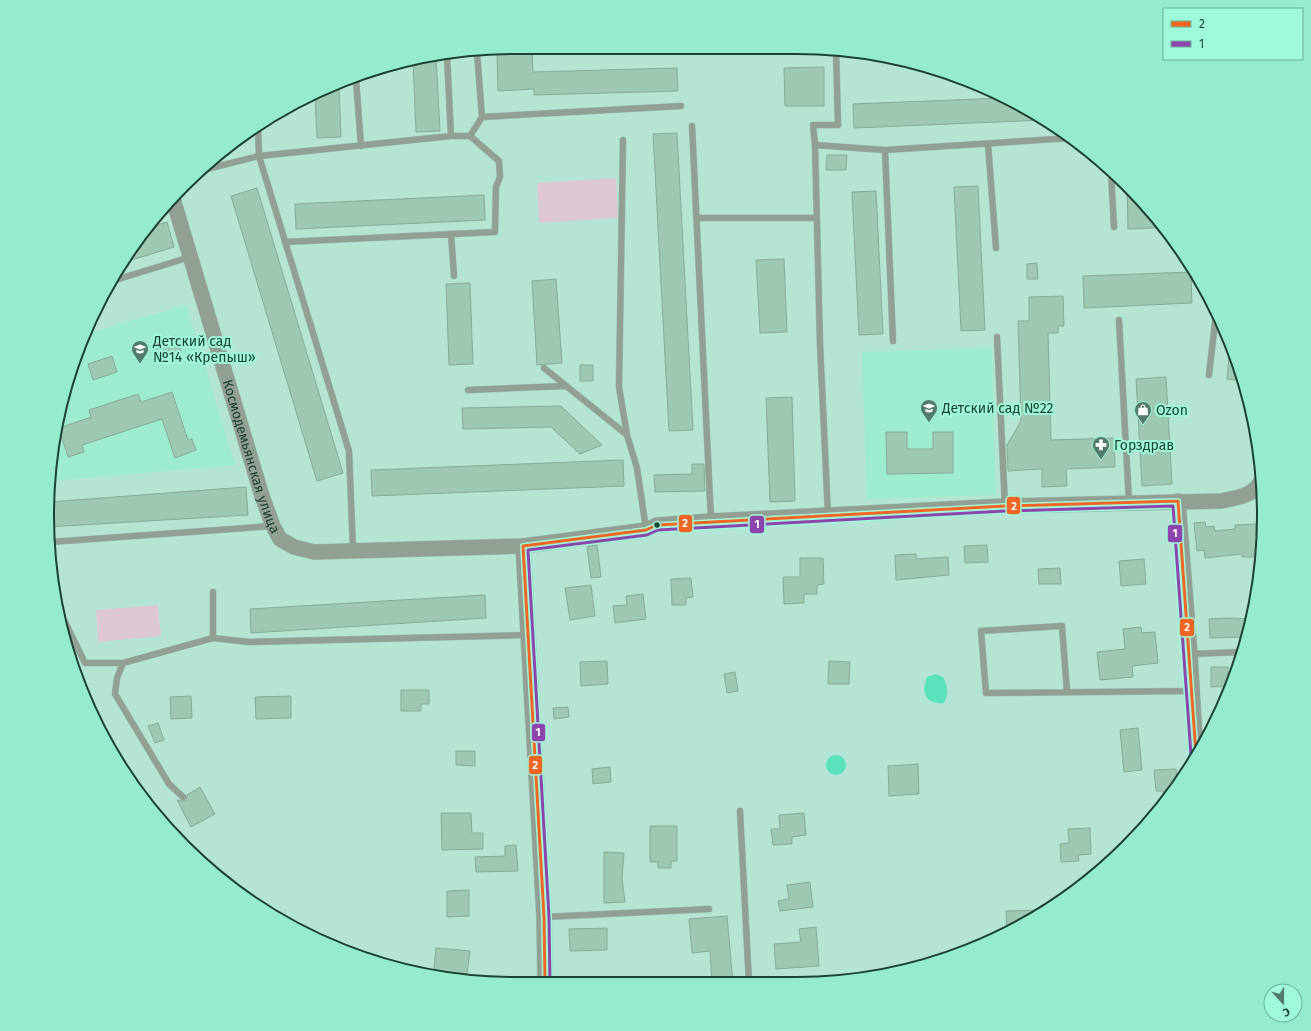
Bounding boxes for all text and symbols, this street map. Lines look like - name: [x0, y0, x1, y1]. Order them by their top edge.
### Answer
- legend: [1163, 8, 1303, 60]
- text: 2: [1199, 17, 1205, 31]
- text: 1: [1199, 37, 1204, 51]
- place label: Детский сад №14 «Крепыш»: [152, 333, 256, 366]
- school or university icon: Детский сад №14 «Крепыш»: [130, 339, 150, 364]
- street label: Космодемьянская улица: [219, 377, 284, 536]
- school or university icon: Детский сад №22: [919, 398, 939, 423]
- place label: Детский сад №22: [941, 400, 1054, 417]
- shop icon: Ozon: [1133, 400, 1153, 425]
- place label: Ozon: [1156, 402, 1188, 419]
- pharmacy icon: Горздрав: [1091, 435, 1111, 460]
- place label: Горздрав: [1114, 437, 1174, 454]
- line badge: 2: [1006, 496, 1021, 515]
- text: 2: [1011, 500, 1017, 513]
- line badge: 2: [678, 514, 693, 533]
- line badge: 1: [749, 515, 765, 534]
- text: 2: [682, 517, 688, 530]
- text: 1: [754, 518, 760, 531]
- unlabelled marker: [652, 520, 662, 530]
- line badge: 1: [1167, 524, 1183, 543]
- text: 1: [1172, 527, 1178, 540]
- line badge: 2: [1179, 618, 1195, 637]
- text: 2: [1184, 621, 1190, 634]
- line badge: 1: [531, 723, 546, 742]
- text: 1: [535, 726, 541, 739]
- line badge: 2: [528, 755, 543, 775]
- text: 2: [532, 759, 538, 772]
- north arrow: [1263, 983, 1303, 1023]
- text: С: [1280, 1005, 1292, 1019]

